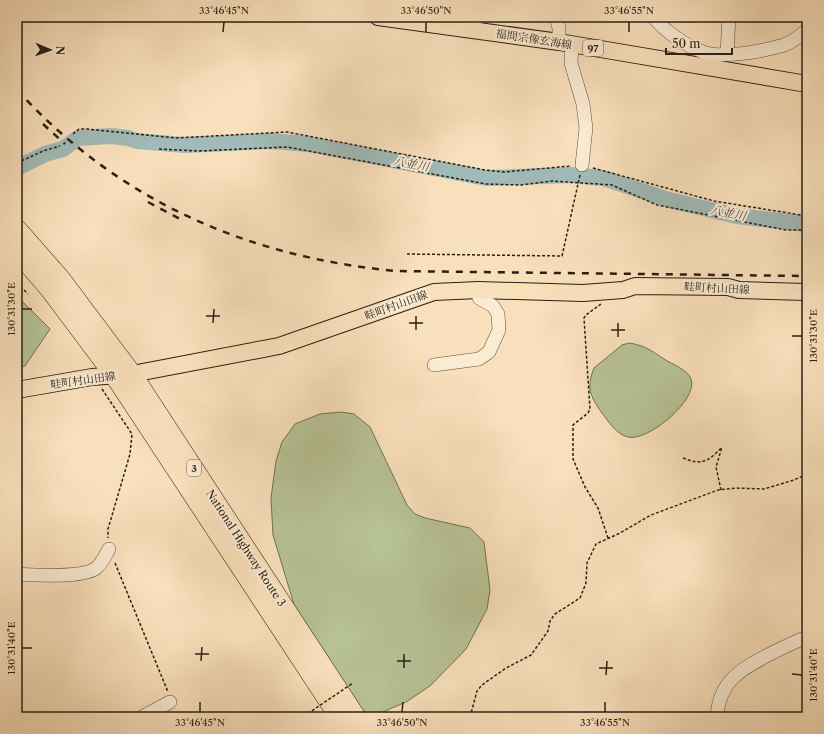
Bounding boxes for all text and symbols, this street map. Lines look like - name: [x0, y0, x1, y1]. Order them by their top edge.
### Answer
- text: 33°46'45"N: [199, 4, 249, 17]
- text: 33°46'50"N: [401, 4, 451, 17]
- text: 33°46'55"N: [604, 4, 654, 17]
- street label: 福間宗像玄海線: [495, 26, 573, 52]
- north arrow: [30, 30, 70, 70]
- scale bar: [666, 30, 732, 56]
- text: 50 m: [672, 36, 701, 51]
- road number: 97: [583, 40, 603, 56]
- text: N: [53, 45, 67, 56]
- water label: 八並川: [392, 153, 432, 175]
- water label: 八並川: [709, 202, 749, 224]
- street label: 畦町村山田線: [684, 279, 750, 297]
- text: 130°31'30"E: [5, 282, 18, 336]
- street label: 畦町村山田線: [363, 287, 429, 323]
- text: 130°31'30"E: [807, 309, 820, 363]
- street label: 畦町村山田線: [49, 368, 117, 392]
- road number: 3: [187, 460, 201, 476]
- street label: National Highway Route 3: [203, 487, 289, 609]
- text: 130°31'40"E: [5, 621, 18, 675]
- text: 130°31'40"E: [807, 648, 820, 702]
- text: 33°46'45"N: [175, 716, 225, 729]
- text: 33°46'50"N: [377, 716, 427, 729]
- text: 33°46'55"N: [580, 716, 630, 729]

